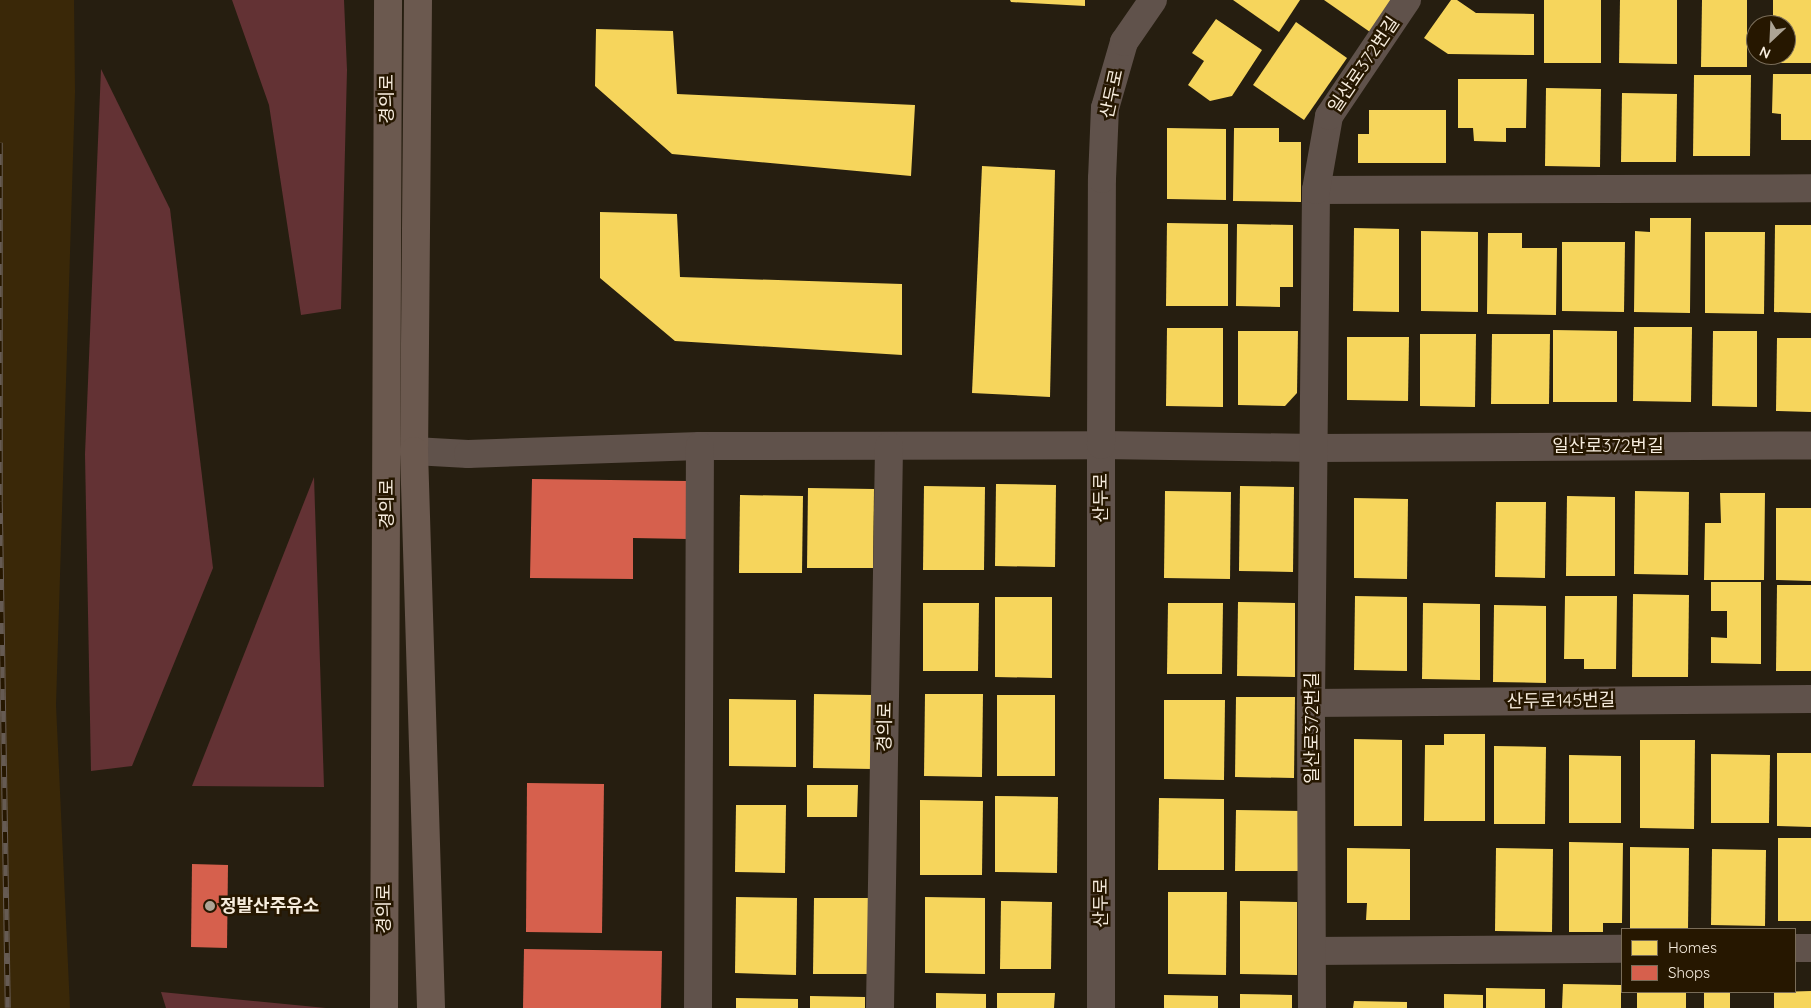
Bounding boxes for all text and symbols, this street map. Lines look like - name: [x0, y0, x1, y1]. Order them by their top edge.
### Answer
- street label: 일산로372번길: [1324, 13, 1404, 117]
- north arrow: [1746, 15, 1796, 65]
- text: N: [1757, 42, 1774, 63]
- street label: 산두로: [1096, 67, 1128, 121]
- street label: 경의로: [376, 74, 398, 124]
- street label: 일산로372번길: [1552, 435, 1664, 457]
- street label: 산두로: [1090, 473, 1112, 523]
- street label: 경의로: [376, 479, 398, 529]
- street label: 일산로372번길: [1301, 672, 1323, 784]
- street label: 산두로145번길: [1507, 689, 1615, 713]
- street label: 경의로: [874, 702, 896, 752]
- street label: 산두로: [1090, 878, 1112, 928]
- street label: 경의로: [373, 884, 395, 934]
- place label: 정발산주유소: [220, 895, 319, 917]
- marker: 정발산주유소: [204, 900, 216, 912]
- legend: [1621, 928, 1796, 993]
- text: Homes: [1668, 938, 1717, 957]
- text: Shops: [1668, 963, 1710, 982]

